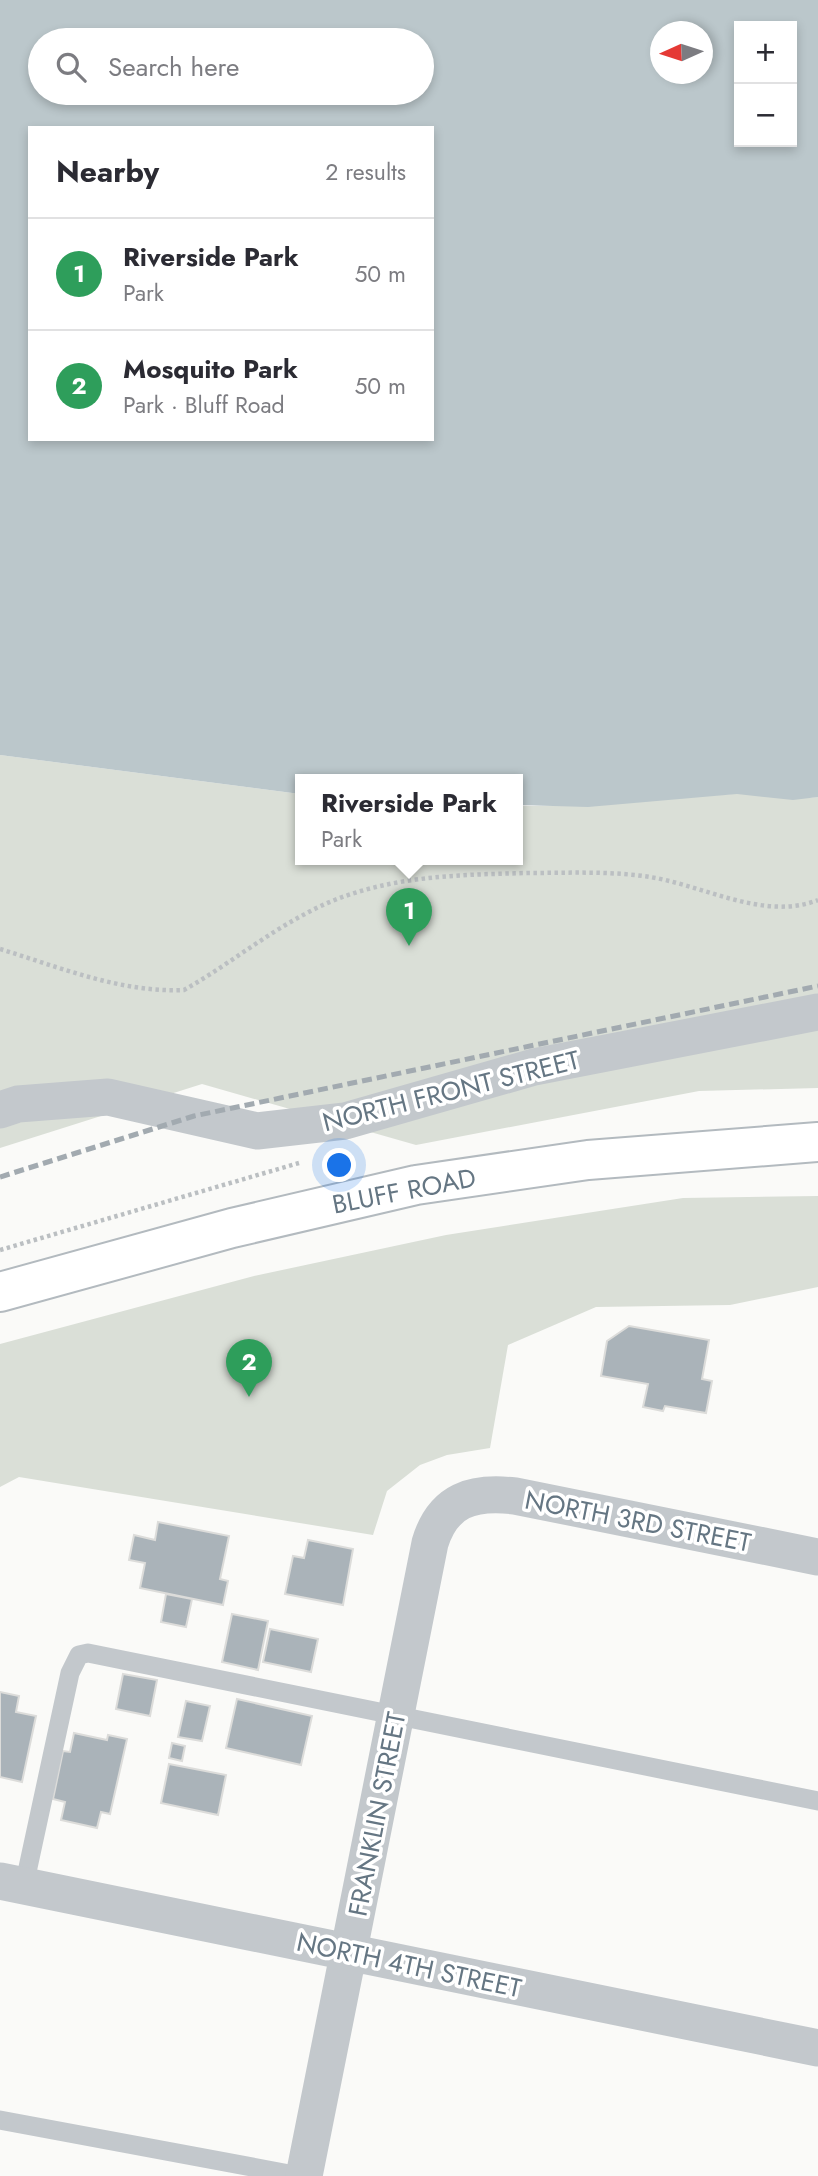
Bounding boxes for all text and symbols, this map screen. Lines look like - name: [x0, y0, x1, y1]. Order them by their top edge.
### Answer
- north arrow: [650, 21, 713, 84]
- map controls: [734, 21, 797, 147]
- button: +: [734, 21, 797, 84]
- search box: [28, 28, 434, 105]
- icon: search: [52, 48, 90, 86]
- text: Search here: [108, 48, 240, 86]
- button: −: [734, 84, 797, 147]
- text: Nearby: [56, 150, 159, 193]
- text: 2 results: [325, 155, 406, 189]
- text: Riverside Park: [123, 238, 299, 276]
- text: 1: [73, 257, 85, 291]
- text: 50 m: [354, 257, 406, 291]
- text: Park: [123, 276, 164, 310]
- text: Mosquito Park: [123, 350, 298, 388]
- text: 2: [71, 369, 87, 403]
- text: 50 m: [354, 369, 406, 403]
- text: Park · Bluff Road: [123, 388, 285, 422]
- popup: [295, 774, 523, 865]
- text: Riverside Park: [321, 784, 497, 822]
- text: Park: [321, 822, 362, 856]
- pin: 1: [386, 888, 432, 946]
- street label: NORTH FRONT STREET: [319, 1041, 583, 1141]
- your location: [322, 1148, 356, 1182]
- street label: BLUFF ROAD: [329, 1158, 479, 1224]
- pin: 2: [226, 1339, 272, 1397]
- street label: NORTH 3RD STREET: [522, 1480, 754, 1562]
- street label: FRANKLIN STREET: [339, 1709, 415, 1919]
- street label: NORTH 4TH STREET: [293, 1923, 525, 2007]

